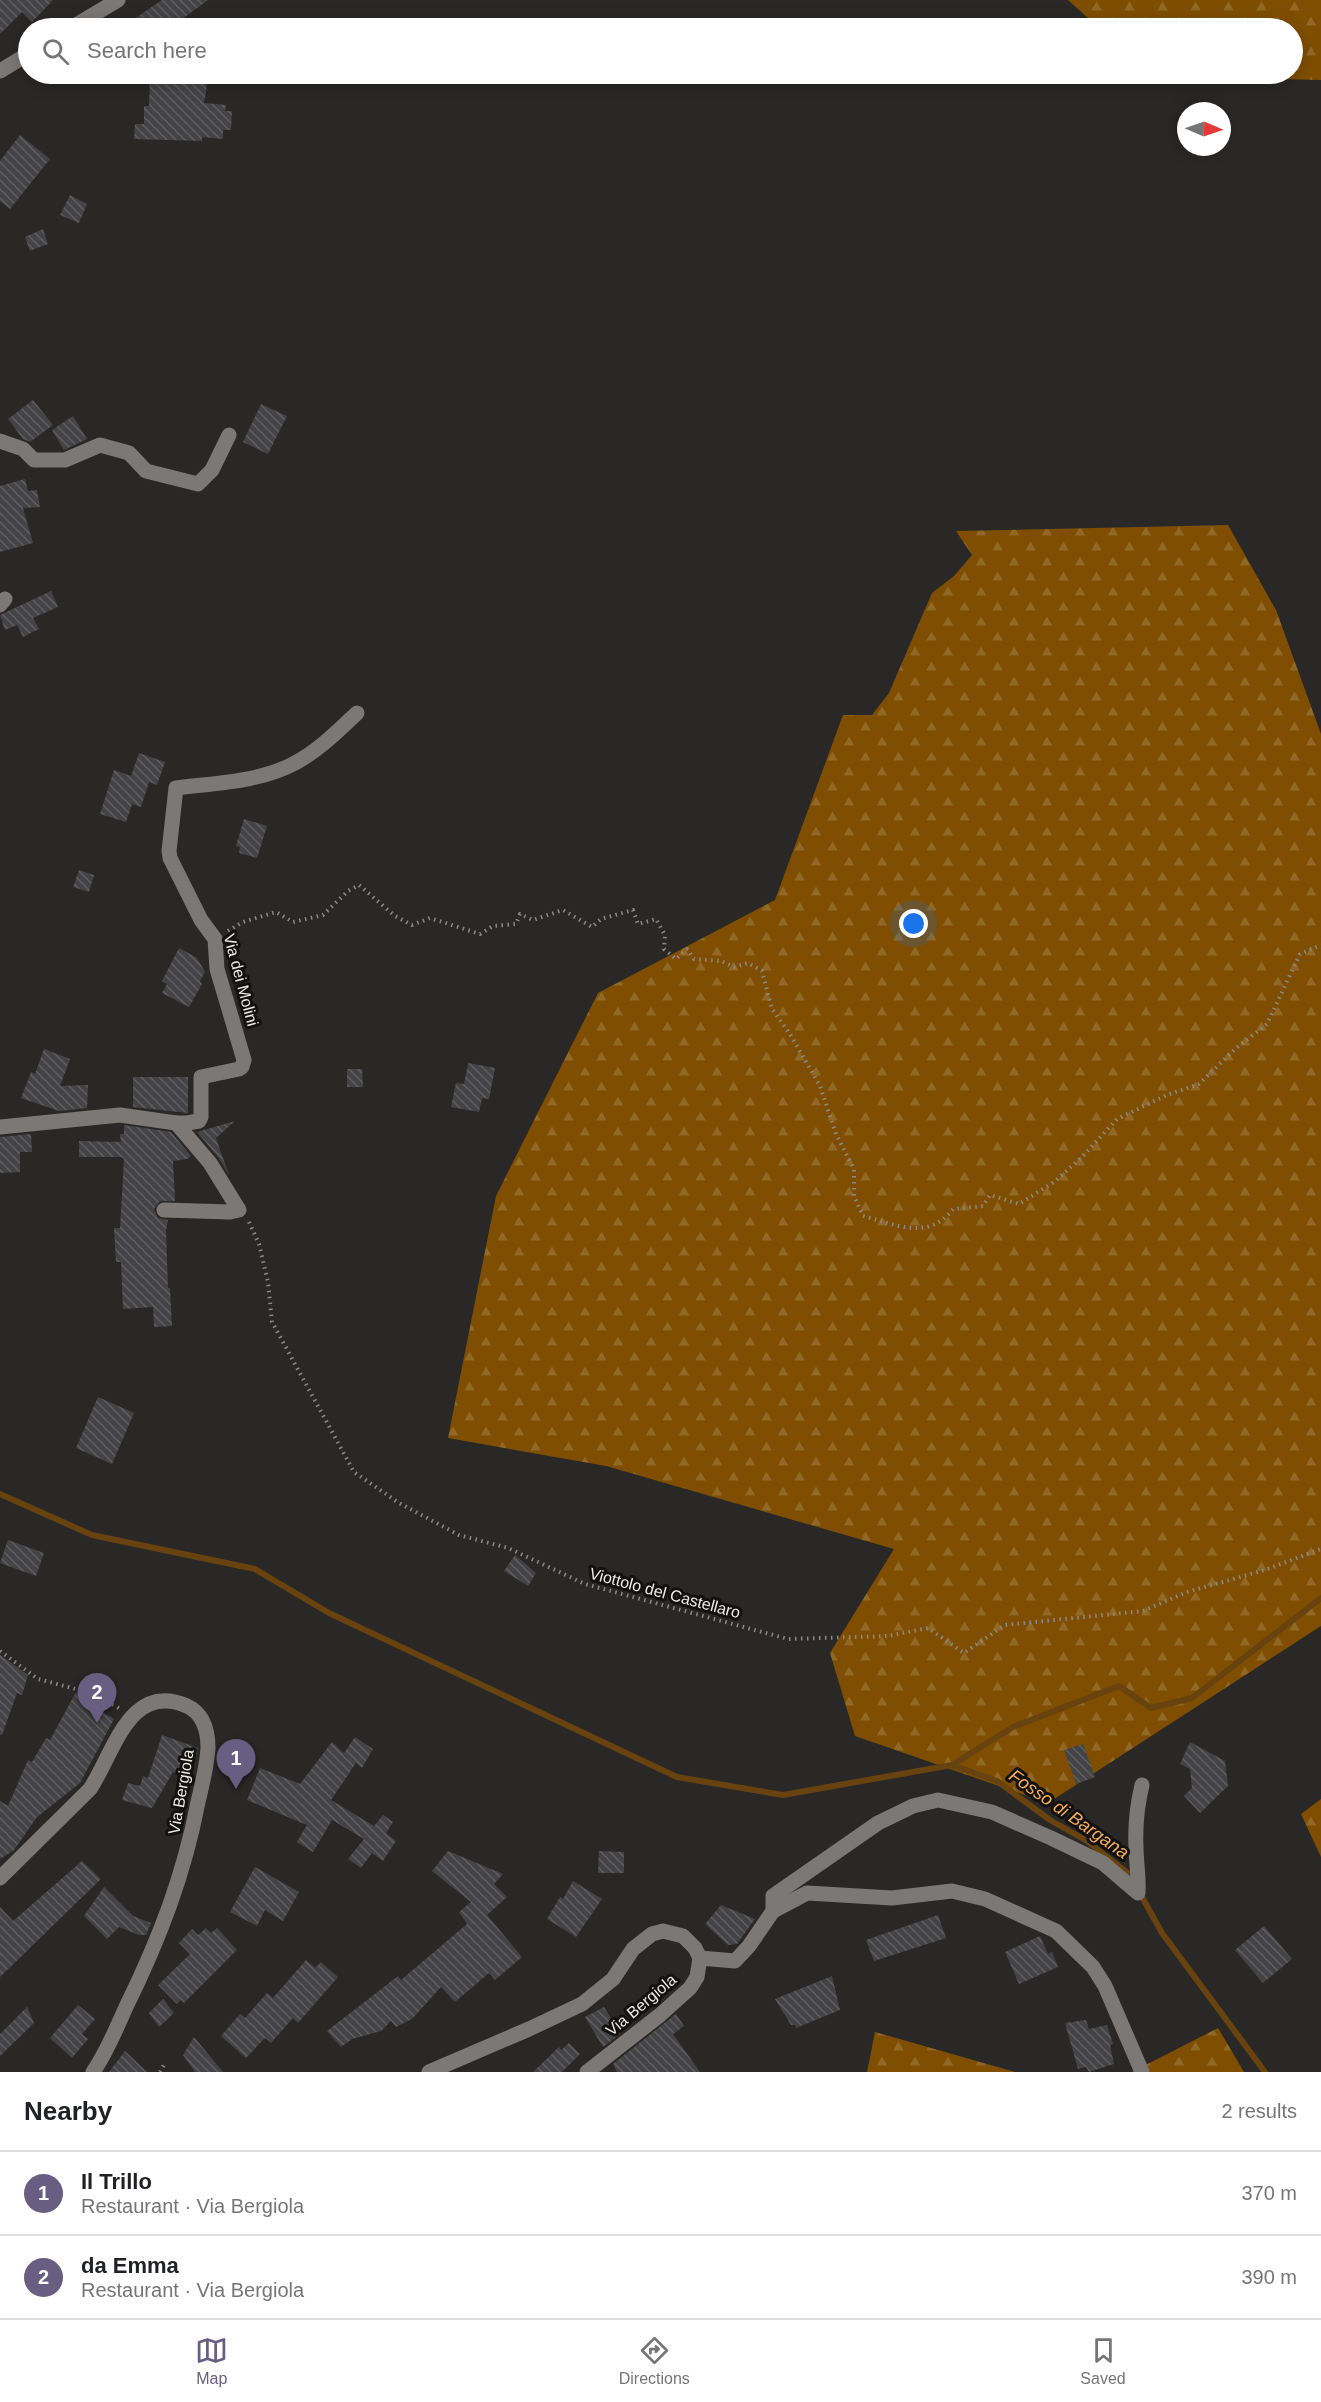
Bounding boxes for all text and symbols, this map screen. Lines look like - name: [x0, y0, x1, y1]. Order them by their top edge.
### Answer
- search box: [18, 18, 1303, 84]
- icon: search: [39, 35, 72, 68]
- text: Search here: [87, 38, 207, 63]
- north arrow: [1177, 102, 1231, 156]
- your location: [899, 909, 928, 938]
- street label: Via dei Molini: [221, 932, 261, 1028]
- street label: Viottolo del Castellaro: [588, 1565, 742, 1621]
- pin: 2: [78, 1674, 116, 1723]
- pin: 1: [216, 1740, 256, 1789]
- street label: Via Bergiola: [165, 1748, 197, 1836]
- water label: Fosso di Bargana: [1005, 1765, 1133, 1863]
- street label: Via Bergiola: [603, 1971, 679, 2039]
- text: Nearby: [24, 2096, 112, 2126]
- text: 2 results: [1221, 2100, 1297, 2122]
- text: Il Trillo: [81, 2169, 152, 2194]
- text: 1: [38, 2182, 49, 2204]
- text: 370 m: [1241, 2182, 1297, 2204]
- text: Restaurant · Via Bergiola: [81, 2195, 304, 2217]
- text: da Emma: [81, 2253, 179, 2278]
- text: 2: [38, 2266, 49, 2288]
- text: 390 m: [1241, 2266, 1297, 2288]
- text: Restaurant · Via Bergiola: [81, 2279, 304, 2301]
- tab: Map: [195, 2334, 228, 2388]
- tab: Directions: [619, 2334, 690, 2388]
- tab: Saved: [1080, 2334, 1126, 2388]

